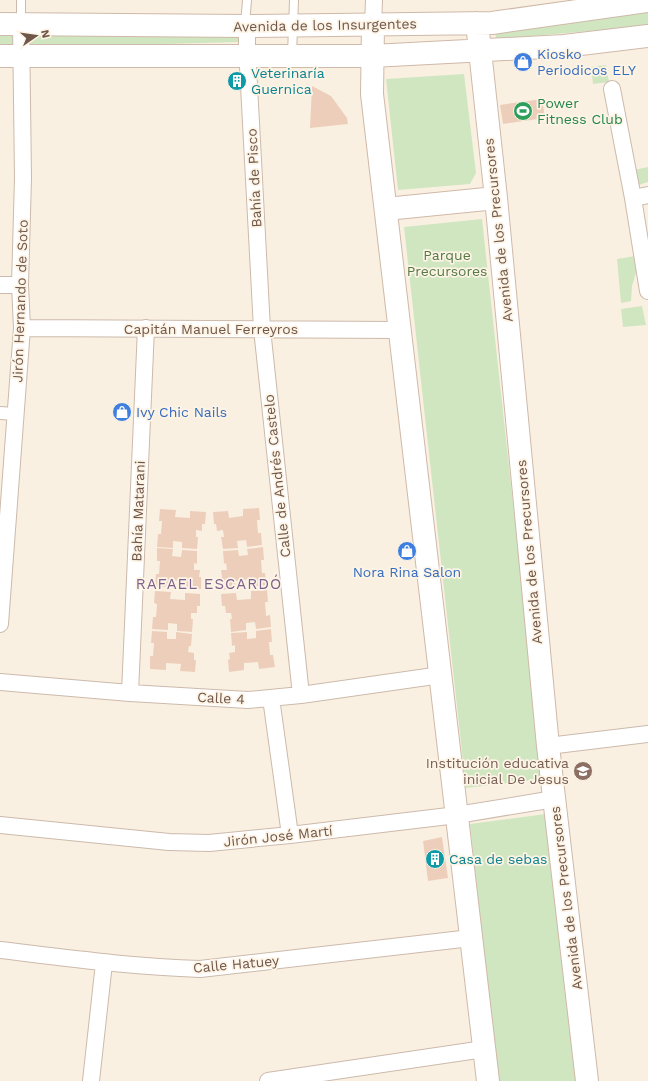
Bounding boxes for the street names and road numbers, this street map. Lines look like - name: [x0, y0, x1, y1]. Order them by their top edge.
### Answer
- street label: Avenida de los Insurgentes: [233, 15, 417, 35]
- street label: Bahía de Pisco: [243, 128, 265, 228]
- street label: Avenida de los Precursores: [480, 137, 516, 323]
- street label: Jirón Hernando de Soto: [9, 219, 31, 383]
- street label: Capitán Manuel Ferreyros: [124, 321, 298, 337]
- street label: Calle de Andrés Castelo: [260, 394, 294, 558]
- street label: Avenida de los Precursores: [513, 459, 545, 645]
- street label: Bahía Matarani: [128, 460, 148, 562]
- street label: Calle 4: [197, 689, 245, 707]
- street label: Avenida de los Precursores: [547, 805, 585, 991]
- street label: Jirón José Martí: [223, 822, 334, 850]
- street label: Calle Hatuey: [192, 952, 280, 976]

